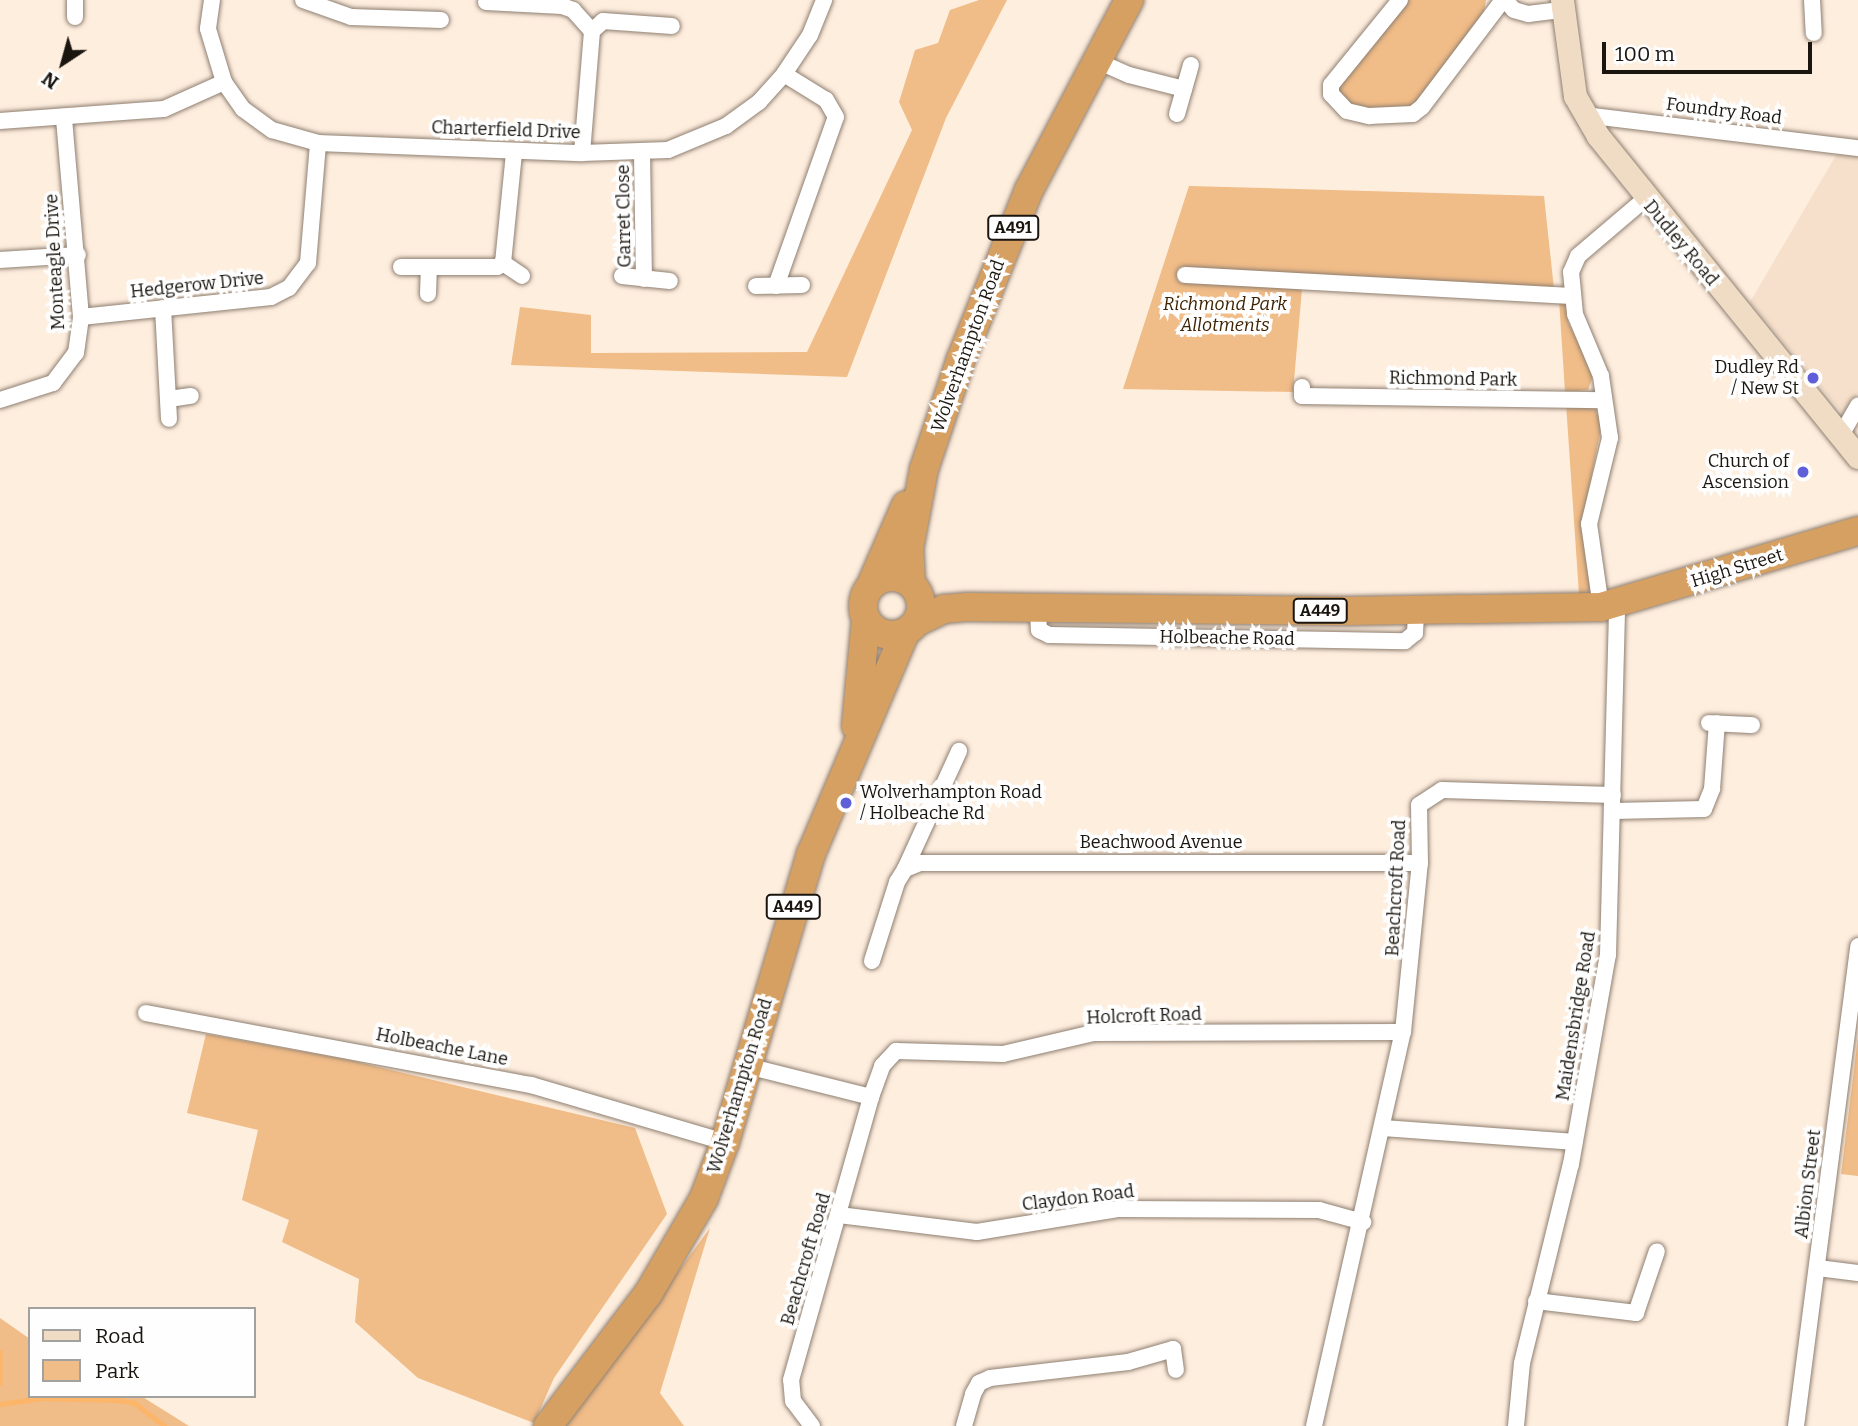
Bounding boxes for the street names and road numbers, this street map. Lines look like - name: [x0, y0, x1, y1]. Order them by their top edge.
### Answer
- street label: Foundry Road: [1665, 93, 1783, 129]
- street label: Charterfield Drive: [431, 117, 581, 143]
- street label: Garret Close: [612, 164, 636, 268]
- street label: Monteagle Drive: [41, 193, 69, 331]
- street label: Dudley Road: [1639, 196, 1723, 290]
- road number: A491: [987, 216, 1039, 240]
- street label: Wolverhampton Road: [927, 257, 1009, 435]
- street label: Hedgerow Drive: [129, 267, 265, 303]
- street label: Richmond Park: [1389, 367, 1517, 391]
- street label: High Street: [1688, 544, 1786, 592]
- road number: A449: [1292, 598, 1348, 624]
- street label: Holbeache Road: [1159, 626, 1295, 650]
- street label: Beachcroft Road: [1382, 819, 1410, 957]
- street label: Beachwood Avenue: [1079, 831, 1243, 853]
- road number: A449: [765, 894, 821, 920]
- street label: Maidensbridge Road: [1552, 930, 1600, 1102]
- street label: Wolverhampton Road: [703, 996, 777, 1176]
- street label: Holcroft Road: [1086, 1003, 1202, 1029]
- street label: Holbeache Lane: [374, 1024, 510, 1070]
- street label: Albion Street: [1791, 1128, 1825, 1240]
- street label: Claydon Road: [1021, 1180, 1135, 1216]
- street label: Beachcroft Road: [777, 1190, 835, 1328]

